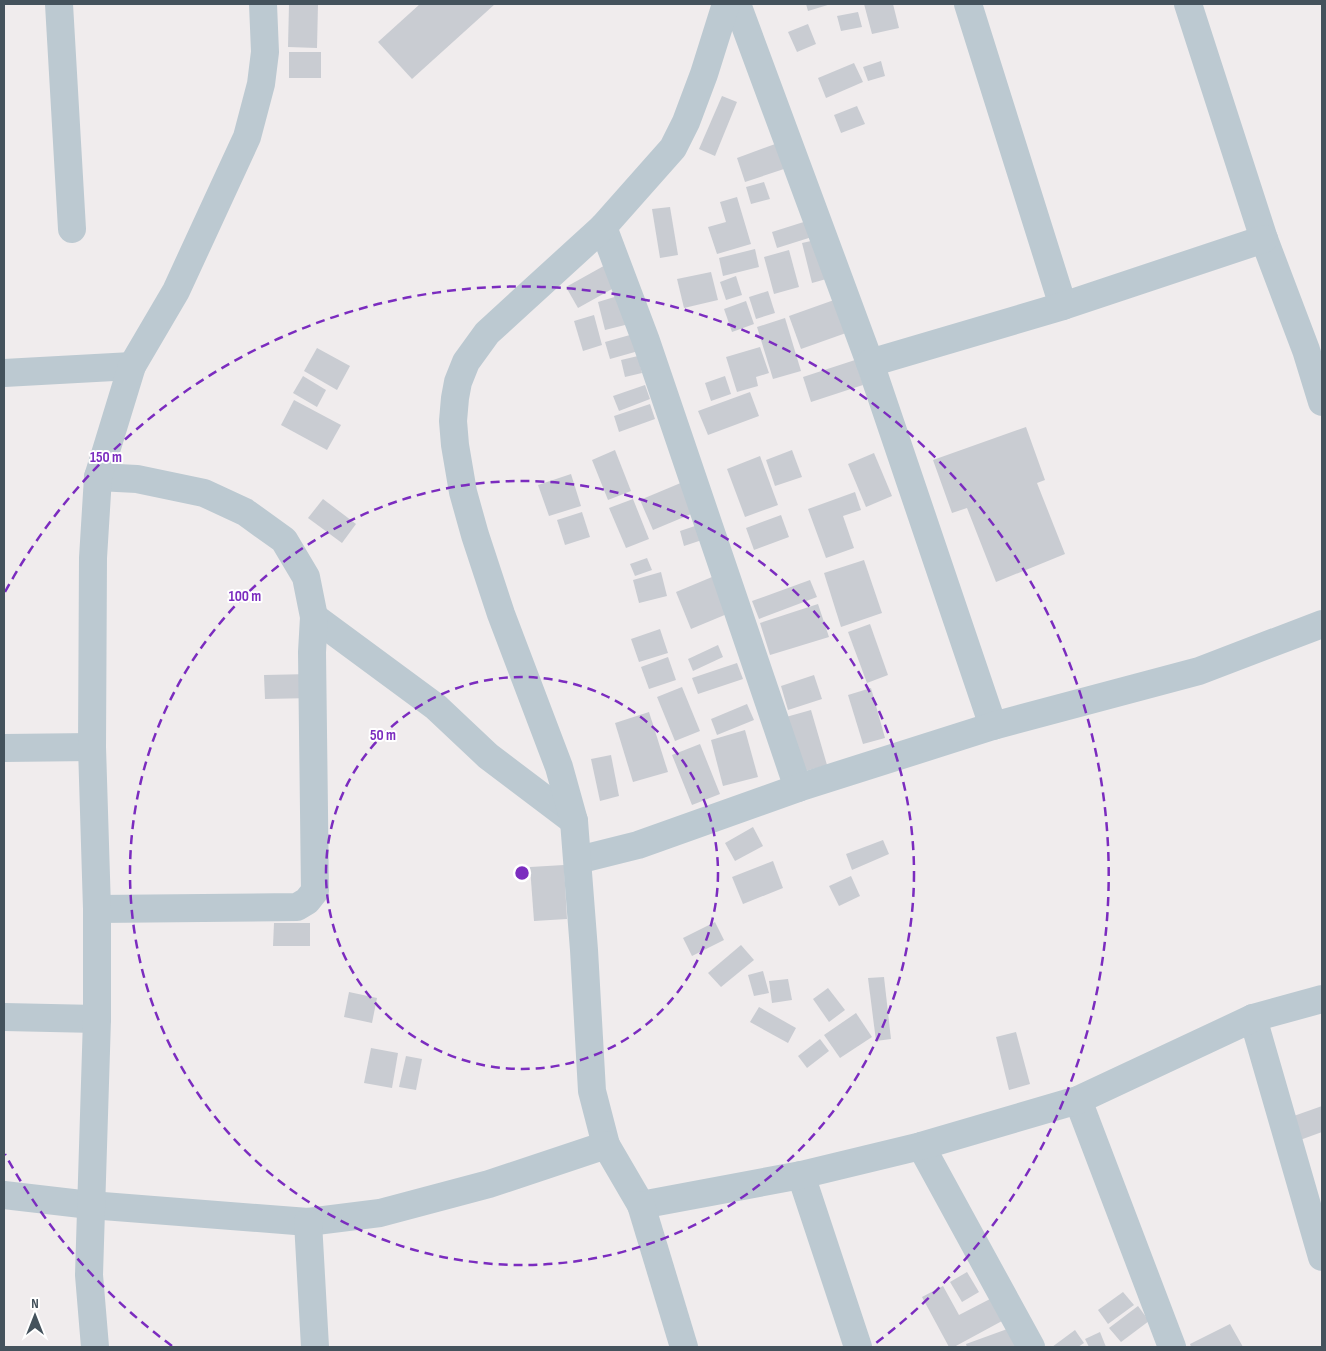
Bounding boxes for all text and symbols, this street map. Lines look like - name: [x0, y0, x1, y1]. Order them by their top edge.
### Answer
- text: 150 m: [90, 448, 122, 467]
- text: 100 m: [229, 587, 261, 606]
- text: 50 m: [370, 726, 396, 745]
- centre of rings: [513, 864, 531, 882]
- north arrow: [10, 1291, 60, 1341]
- text: N: [31, 1295, 39, 1312]

